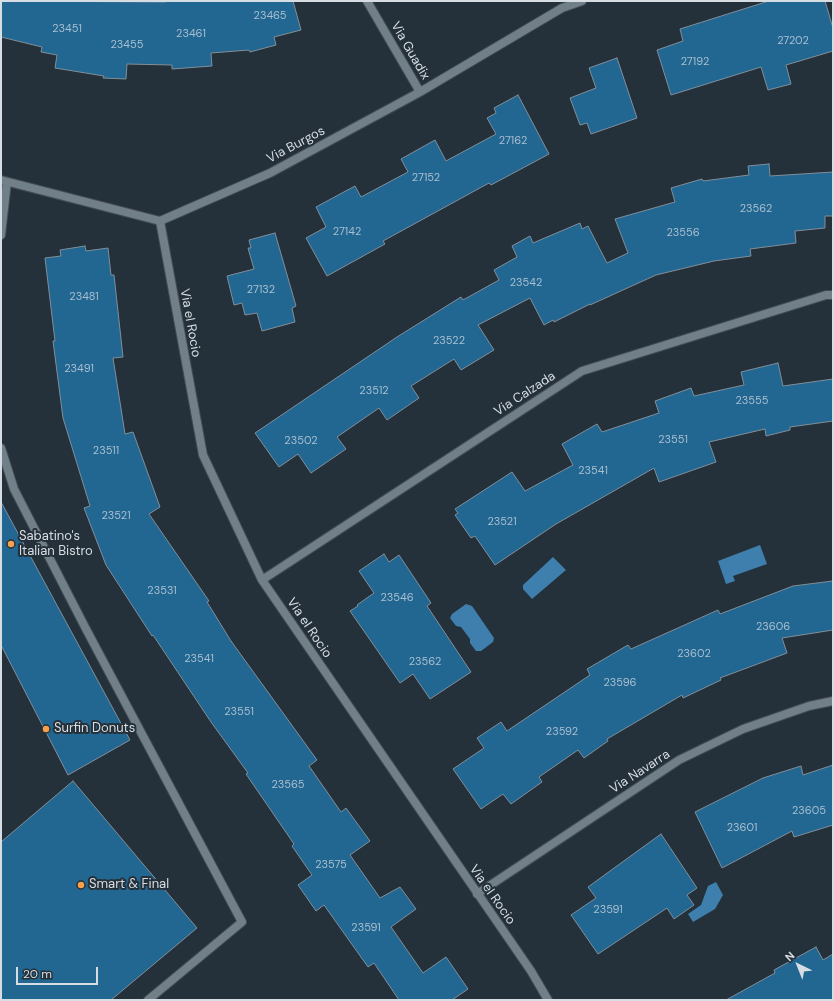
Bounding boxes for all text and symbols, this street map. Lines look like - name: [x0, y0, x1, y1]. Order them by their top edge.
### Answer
- house number: 23465: [254, 9, 286, 23]
- street label: Via Guadix: [387, 19, 433, 83]
- house number: 23451: [52, 22, 82, 36]
- house number: 23461: [176, 27, 206, 41]
- house number: 27202: [777, 34, 809, 48]
- house number: 23455: [111, 38, 143, 52]
- house number: 27192: [681, 55, 709, 69]
- street label: Via Burgos: [264, 123, 328, 167]
- house number: 27162: [499, 134, 527, 148]
- house number: 27152: [412, 171, 440, 185]
- house number: 23562: [740, 202, 772, 216]
- house number: 27142: [333, 225, 361, 239]
- house number: 23556: [666, 226, 700, 240]
- house number: 23542: [510, 276, 542, 290]
- house number: 27132: [247, 283, 275, 297]
- street label: Via el Rocio: [176, 287, 204, 359]
- house number: 23481: [69, 290, 99, 304]
- house number: 23522: [433, 334, 465, 348]
- house number: 23491: [64, 362, 94, 376]
- street label: Via Calzada: [491, 368, 559, 420]
- house number: 23512: [359, 384, 389, 398]
- house number: 23555: [736, 394, 768, 408]
- house number: 23551: [658, 433, 688, 447]
- house number: 23502: [284, 434, 318, 448]
- house number: 23511: [93, 444, 119, 458]
- house number: 23541: [578, 464, 608, 478]
- house number: 23521: [101, 509, 131, 523]
- house number: 23521: [487, 515, 517, 529]
- place label: Sabatino's Italian Bistro: [19, 529, 93, 560]
- marker: Sabatino's Italian Bistro: [6, 539, 16, 549]
- house number: 23531: [147, 584, 177, 598]
- house number: 23546: [380, 591, 414, 605]
- street label: Via el Rocio: [283, 595, 335, 661]
- house number: 23606: [756, 620, 790, 634]
- house number: 23602: [677, 647, 711, 661]
- house number: 23541: [184, 652, 214, 666]
- house number: 23562: [409, 655, 441, 669]
- house number: 23596: [603, 676, 637, 690]
- house number: 23551: [224, 705, 254, 719]
- place label: Surfin Donuts: [54, 721, 135, 737]
- marker: Surfin Donuts: [41, 724, 51, 734]
- house number: 23592: [546, 725, 578, 739]
- street label: Via Navarra: [607, 747, 673, 797]
- house number: 23565: [272, 778, 304, 792]
- house number: 23605: [792, 804, 826, 818]
- house number: 23601: [727, 821, 757, 835]
- house number: 23575: [315, 858, 347, 872]
- street label: Via el Rocio: [466, 862, 518, 928]
- place label: Smart & Final: [89, 877, 169, 893]
- marker: Smart & Final: [76, 880, 86, 890]
- house number: 23591: [593, 903, 623, 917]
- house number: 23591: [351, 921, 381, 935]
- north arrow: [778, 945, 818, 985]
- text: N: [782, 948, 798, 964]
- scale bar: [18, 959, 100, 985]
- text: 20 m: [23, 966, 52, 982]

